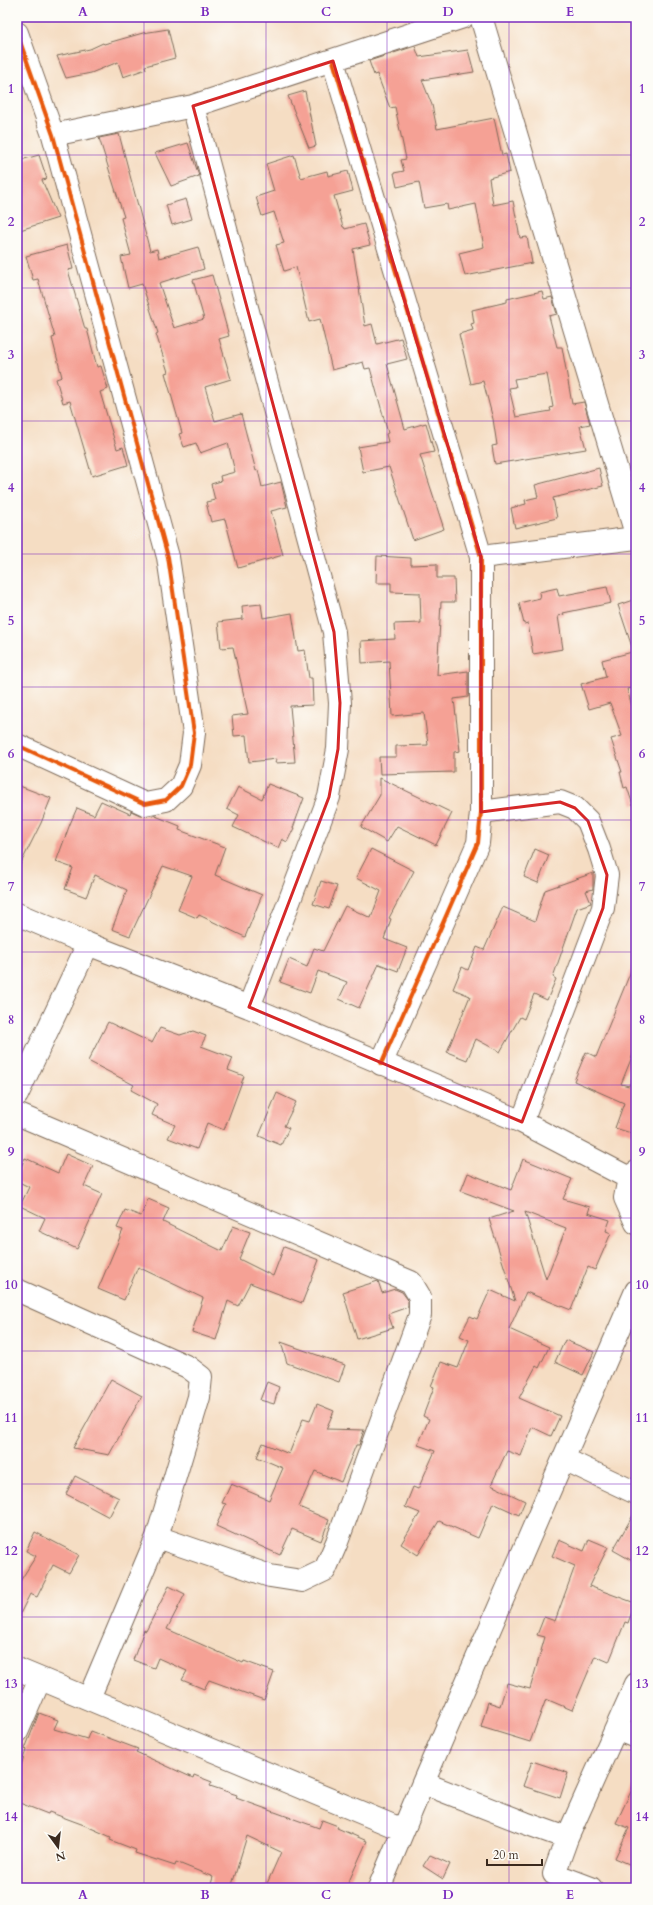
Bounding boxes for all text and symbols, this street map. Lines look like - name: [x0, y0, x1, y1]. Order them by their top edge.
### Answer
- text: A: [78, 3, 88, 21]
- text: B: [200, 3, 210, 21]
- text: C: [321, 3, 331, 21]
- text: D: [442, 3, 454, 21]
- text: E: [566, 3, 574, 21]
- text: 1: [8, 80, 14, 98]
- text: 1: [639, 80, 645, 98]
- text: 2: [8, 213, 15, 231]
- text: 2: [639, 213, 646, 231]
- text: 3: [8, 346, 15, 364]
- text: 3: [639, 346, 646, 364]
- text: 4: [8, 479, 15, 497]
- text: 4: [639, 479, 646, 497]
- text: 5: [8, 612, 14, 630]
- text: 5: [639, 612, 645, 630]
- text: 6: [8, 745, 15, 763]
- text: 6: [639, 745, 646, 763]
- text: 7: [8, 878, 15, 896]
- text: 7: [639, 878, 646, 896]
- text: 8: [8, 1011, 14, 1029]
- text: 8: [639, 1011, 645, 1029]
- text: 9: [8, 1143, 15, 1161]
- text: 9: [639, 1143, 646, 1161]
- text: 10: [4, 1276, 18, 1294]
- text: 10: [635, 1276, 649, 1294]
- text: 11: [4, 1409, 18, 1427]
- text: 11: [635, 1409, 649, 1427]
- text: 12: [4, 1542, 18, 1560]
- text: 12: [635, 1542, 649, 1560]
- text: 13: [4, 1675, 18, 1693]
- text: 13: [635, 1675, 649, 1693]
- text: 14: [4, 1808, 18, 1826]
- text: 14: [635, 1808, 649, 1826]
- north arrow: [38, 1827, 78, 1867]
- scale bar: [487, 1841, 542, 1867]
- text: 20 m: [493, 1847, 520, 1863]
- text: N: [53, 1848, 67, 1865]
- text: A: [78, 1886, 88, 1904]
- text: B: [200, 1886, 210, 1904]
- text: C: [321, 1886, 331, 1904]
- text: D: [442, 1886, 454, 1904]
- text: E: [566, 1886, 574, 1904]

